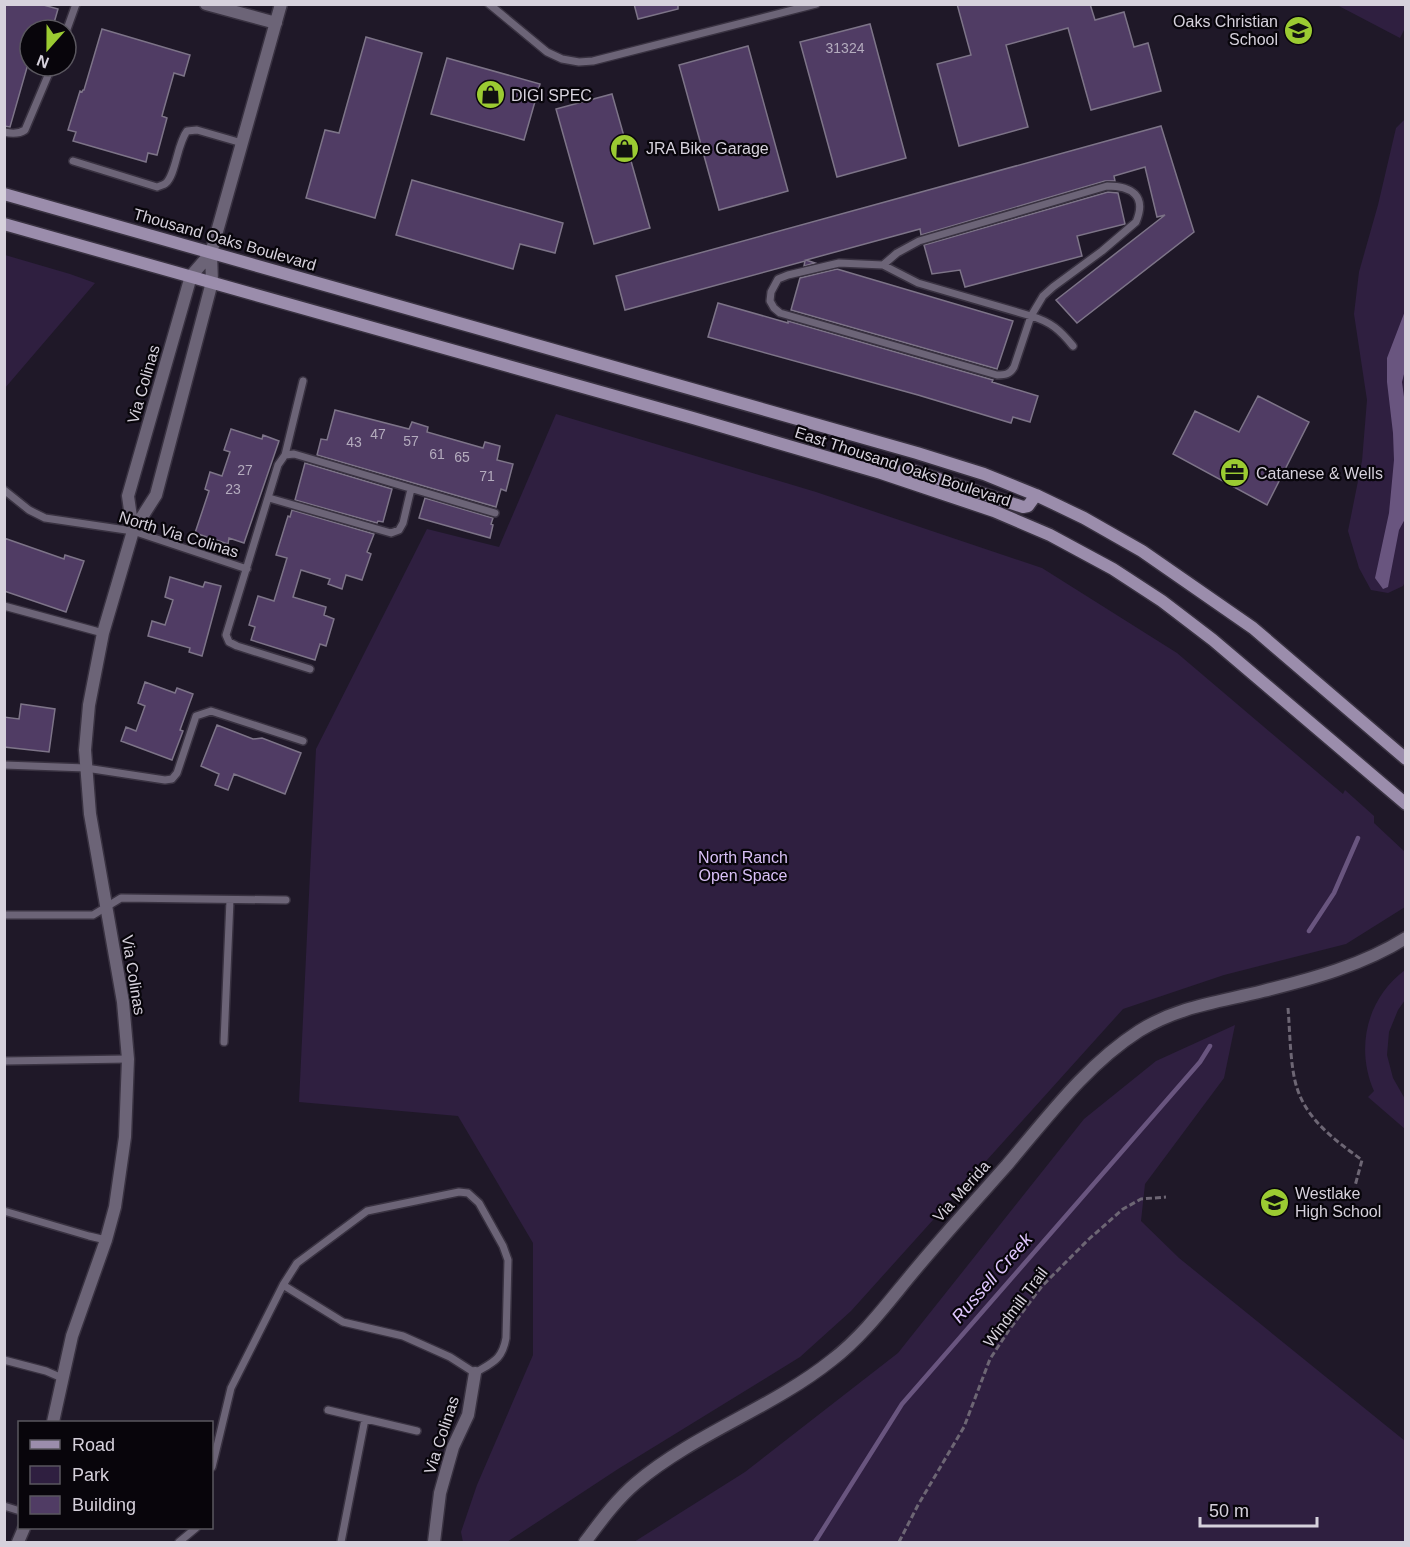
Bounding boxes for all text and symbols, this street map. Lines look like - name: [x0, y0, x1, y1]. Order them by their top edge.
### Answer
- place label: Oaks Christian School: [1173, 13, 1278, 48]
- school or university icon: Oaks Christian School: [1283, 14, 1315, 46]
- north arrow: [18, 18, 78, 78]
- house number: 31324: [826, 40, 865, 56]
- text: N: [34, 52, 51, 72]
- shop icon: DIGI SPEC: [474, 79, 506, 111]
- place label: DIGI SPEC: [511, 87, 592, 104]
- shop icon: JRA Bike Garage: [609, 132, 641, 164]
- place label: JRA Bike Garage: [646, 140, 769, 157]
- street label: Thousand Oaks Boulevard: [131, 205, 318, 274]
- street label: Via Colinas: [124, 343, 163, 425]
- street label: East Thousand Oaks Boulevard: [793, 424, 1013, 509]
- house number: 47: [370, 426, 386, 442]
- house number: 57: [403, 433, 419, 449]
- house number: 43: [346, 434, 362, 450]
- house number: 61: [429, 446, 445, 462]
- house number: 65: [454, 449, 470, 465]
- office icon: Catanese & Wells: [1219, 457, 1251, 489]
- house number: 27: [237, 462, 253, 478]
- place label: Catanese & Wells: [1256, 465, 1383, 482]
- house number: 71: [479, 468, 495, 484]
- house number: 23: [225, 481, 241, 497]
- street label: North Via Colinas: [117, 508, 241, 561]
- park label: North Ranch Open Space: [698, 849, 788, 884]
- street label: Via Colinas: [119, 934, 148, 1016]
- street label: Via Merida: [930, 1157, 993, 1225]
- place label: Westlake High School: [1295, 1185, 1381, 1220]
- school or university icon: Westlake High School: [1258, 1186, 1290, 1218]
- water label: Russell Creek: [948, 1228, 1037, 1327]
- street label: Windmill Trail: [980, 1264, 1051, 1350]
- street label: Via Colinas: [421, 1394, 462, 1476]
- legend: [18, 1421, 213, 1529]
- text: Road: [72, 1435, 115, 1455]
- text: Park: [72, 1465, 110, 1485]
- scale bar: [1200, 1490, 1317, 1528]
- text: Building: [72, 1495, 136, 1515]
- text: 50 m: [1209, 1501, 1249, 1521]

